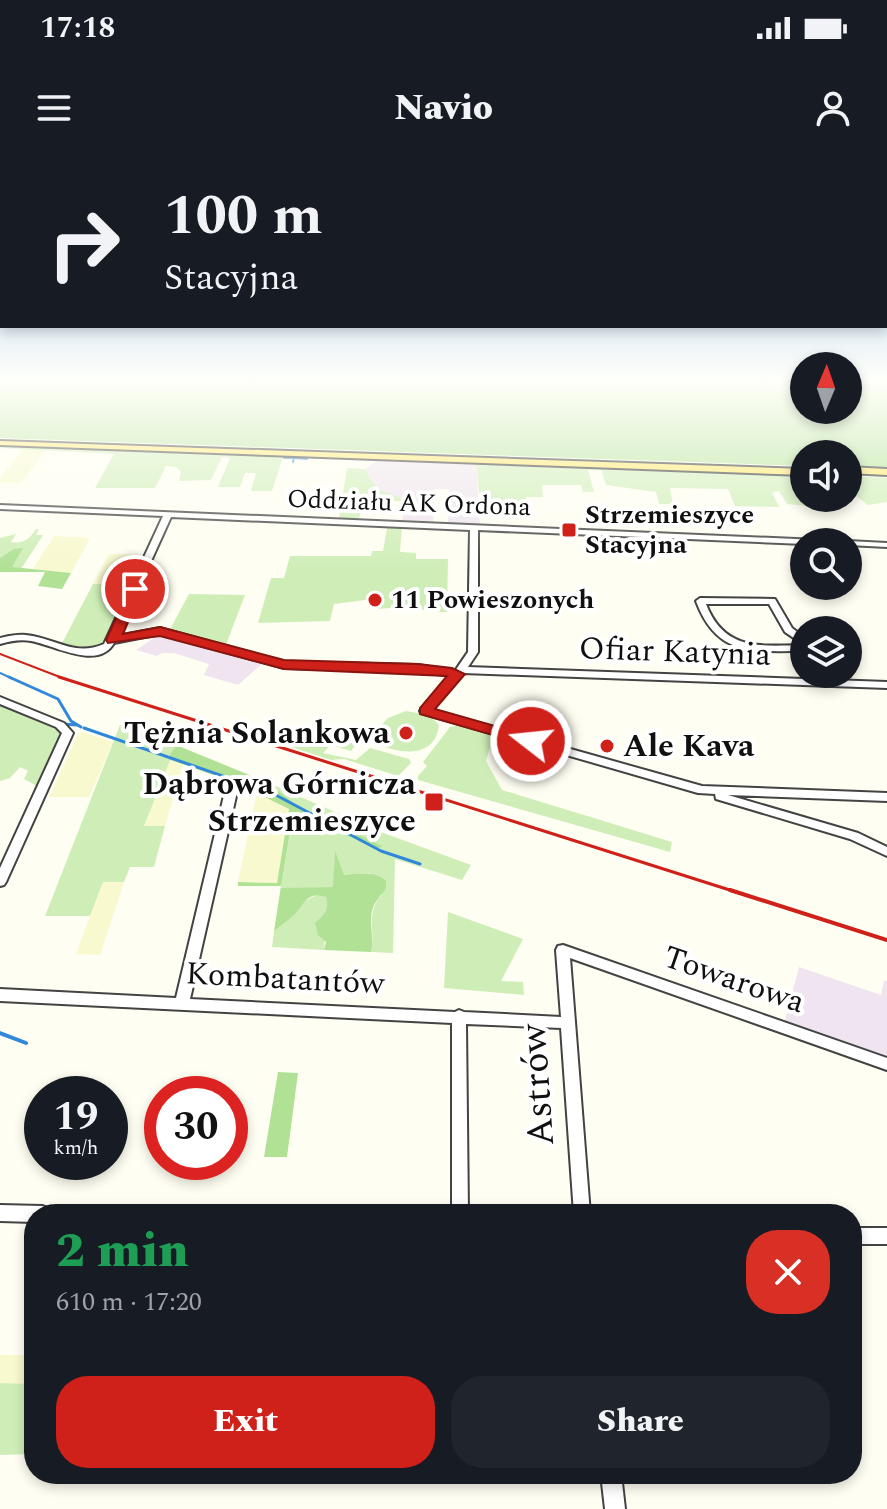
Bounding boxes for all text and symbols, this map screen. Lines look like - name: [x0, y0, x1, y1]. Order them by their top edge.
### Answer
- text: 17:18: [40, 5, 115, 51]
- text: Navio: [394, 81, 493, 136]
- icon: menu: [32, 86, 76, 130]
- icon: person: [811, 86, 855, 130]
- text: 100 m: [164, 174, 323, 259]
- icon: right: [32, 192, 136, 296]
- text: Stacyjna: [164, 251, 298, 306]
- north arrow: [790, 352, 862, 424]
- map controls: [790, 352, 862, 688]
- button: sound: [790, 440, 862, 512]
- street label: Oddziału AK Ordona: [286, 479, 532, 527]
- place label: Strzemieszyce Stacyjna: [585, 495, 754, 565]
- marker: Strzemieszyce Stacyjna: [560, 521, 578, 539]
- button: search: [790, 528, 862, 600]
- pin: [101, 555, 169, 623]
- icon: arrive: [113, 567, 157, 611]
- place label: 11 Powieszonych: [391, 580, 594, 620]
- marker: 11 Powieszonych: [366, 591, 384, 609]
- button: layers: [790, 616, 862, 688]
- street label: Ofiar Katynia: [578, 624, 772, 680]
- position arrow: [489, 699, 573, 783]
- place label: Tężnia Solankowa: [124, 709, 391, 758]
- place label: Ale Kava: [623, 722, 755, 771]
- marker: Tężnia Solankowa: [397, 724, 415, 742]
- marker: Ale Kava: [598, 737, 616, 755]
- place label: Dąbrowa Górnicza Strzemieszyce: [143, 760, 417, 846]
- marker: Dąbrowa Górnicza Strzemieszyce: [423, 791, 445, 813]
- street label: Towarowa: [657, 933, 812, 1027]
- street label: Kombatantów: [184, 949, 386, 1009]
- street label: Astrów: [505, 1021, 571, 1148]
- speed limit sign: 30: [144, 1076, 248, 1180]
- text: 19: [54, 1087, 98, 1148]
- text: km/h: [54, 1133, 99, 1163]
- text: 2 min: [56, 1215, 189, 1288]
- button: close: [746, 1230, 830, 1314]
- text: 610 m · 17:20: [56, 1282, 202, 1322]
- button: Exit: [56, 1376, 435, 1468]
- button: Share: [451, 1376, 830, 1468]

